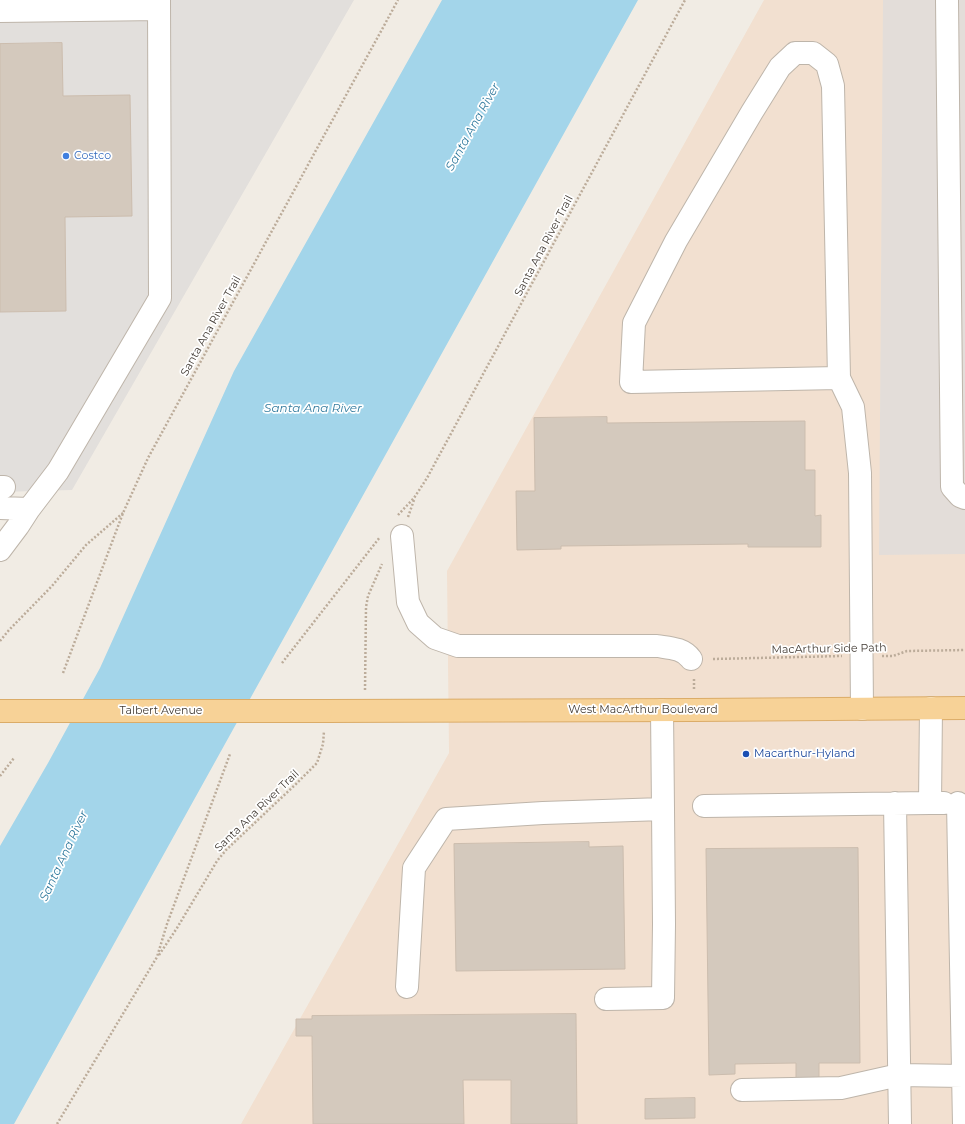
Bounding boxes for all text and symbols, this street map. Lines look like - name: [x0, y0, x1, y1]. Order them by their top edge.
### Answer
- water label: Santa Ana River: [443, 81, 503, 173]
- place label: Costco: [74, 149, 111, 163]
- marker: Costco: [61, 151, 71, 161]
- street label: Santa Ana River Trail: [512, 193, 576, 299]
- street label: Santa Ana River Trail: [178, 274, 244, 378]
- water label: Santa Ana River: [264, 401, 362, 415]
- street label: MacArthur Side Path: [771, 641, 887, 657]
- street label: West MacArthur Boulevard: [568, 703, 718, 717]
- street label: Talbert Avenue: [120, 704, 202, 718]
- place label: Macarthur-Hyland: [754, 747, 855, 761]
- marker: Macarthur-Hyland: [741, 749, 751, 759]
- street label: Santa Ana River Trail: [212, 767, 302, 855]
- water label: Santa Ana River: [37, 809, 91, 903]

